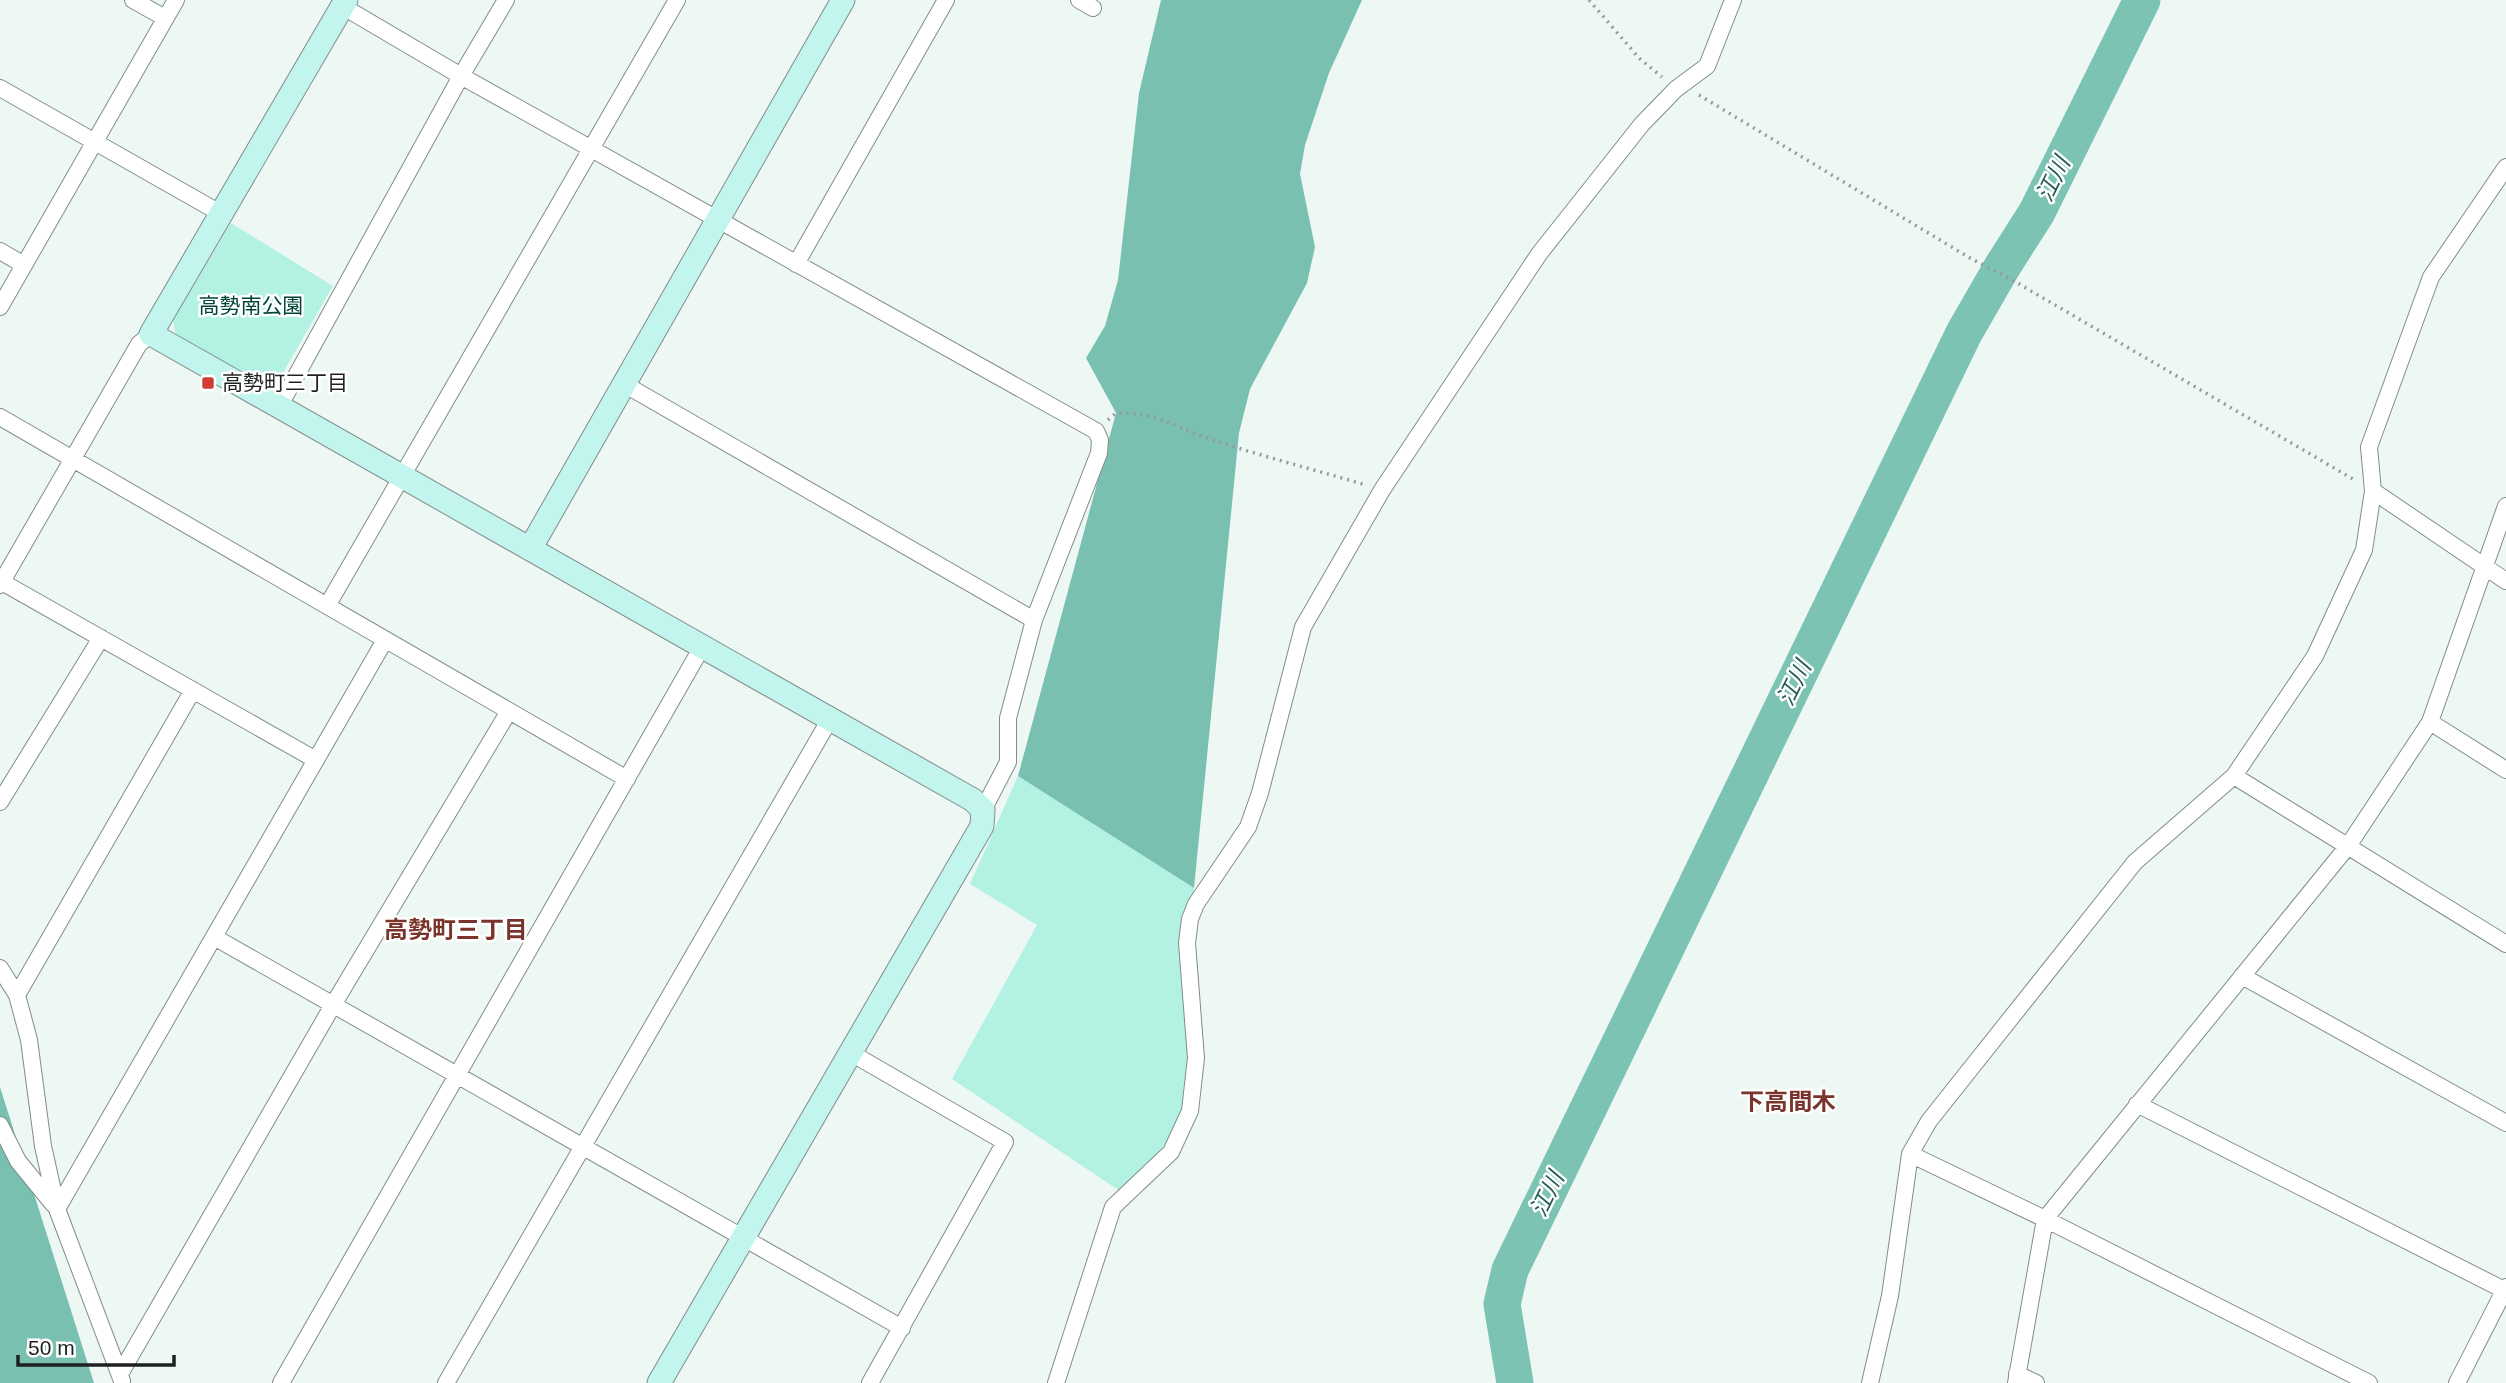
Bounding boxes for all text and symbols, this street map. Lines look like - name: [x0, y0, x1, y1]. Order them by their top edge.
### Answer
- water label: 江川: [2031, 150, 2076, 205]
- park label: 高勢南公園: [199, 294, 304, 317]
- place label: 高勢町三丁目: [222, 371, 348, 394]
- marker: 高勢町三丁目: [200, 375, 216, 391]
- water label: 江川: [1772, 654, 1817, 709]
- district label: 高勢町三丁目: [384, 916, 528, 943]
- district label: 下高間木: [1740, 1088, 1836, 1115]
- water label: 江川: [1525, 1165, 1570, 1220]
- scale bar: [18, 1324, 173, 1368]
- text: 50 m: [28, 1336, 75, 1359]

